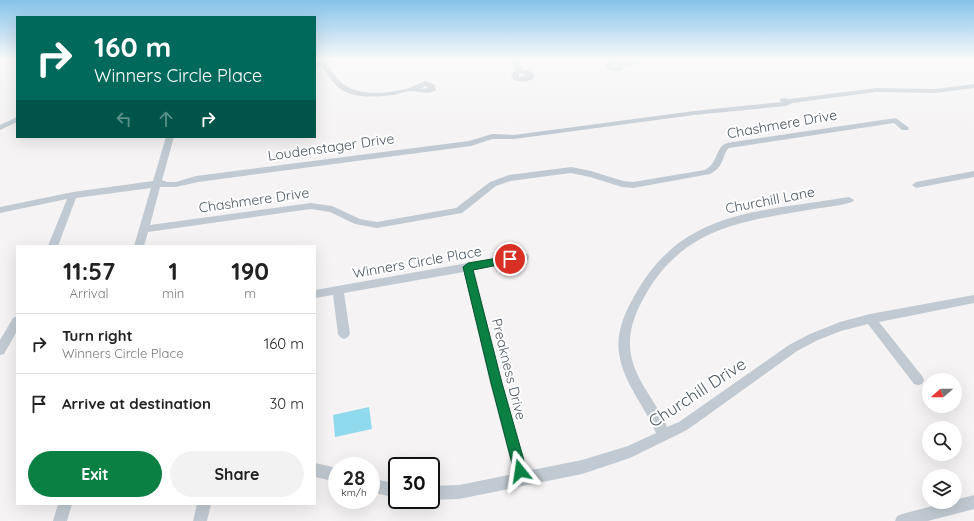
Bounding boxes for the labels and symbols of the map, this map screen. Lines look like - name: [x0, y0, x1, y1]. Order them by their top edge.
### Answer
- street label: Chashmere Drive: [726, 105, 838, 143]
- street label: Loudenstager Drive: [267, 129, 395, 165]
- street label: Chashmere Drive: [198, 183, 310, 217]
- street label: Churchill Lane: [724, 183, 816, 217]
- street label: Winners Circle Place: [351, 242, 483, 282]
- pin: [493, 242, 527, 276]
- street label: Preakness Drive: [488, 316, 530, 422]
- street label: Churchill Drive: [644, 353, 750, 431]
- north arrow: [922, 373, 962, 413]
- position arrow: [499, 450, 541, 492]
- speed limit sign: 30: [388, 457, 440, 509]

